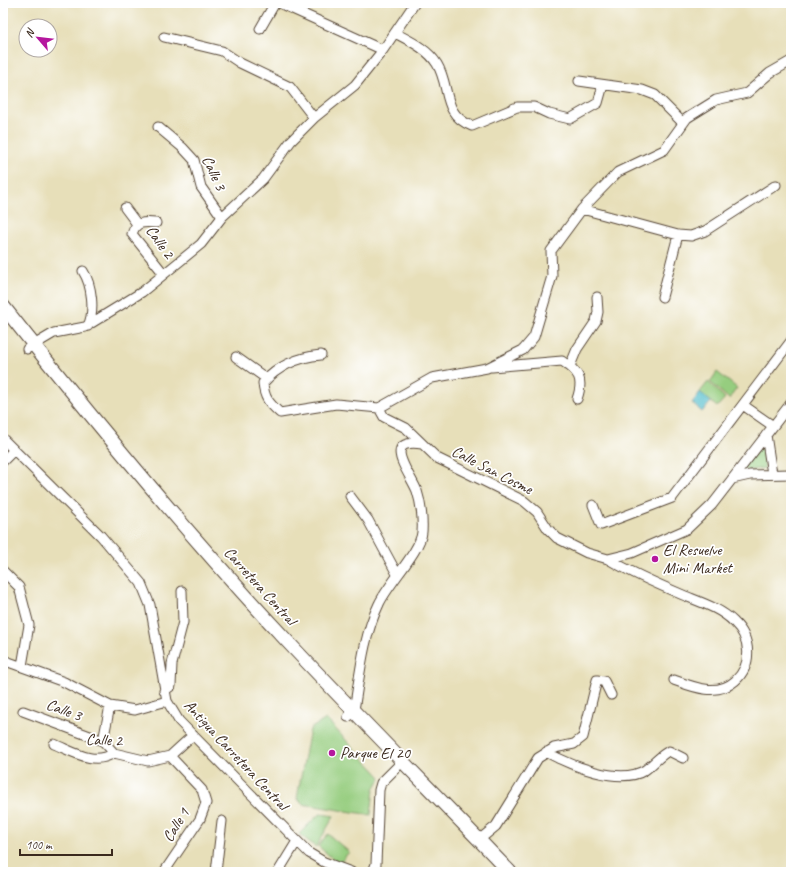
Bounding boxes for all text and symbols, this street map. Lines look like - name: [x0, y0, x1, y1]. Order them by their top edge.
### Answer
- north arrow: [18, 18, 58, 58]
- text: N: [21, 25, 38, 40]
- street label: Calle 3: [197, 152, 231, 195]
- street label: Calle 2: [141, 221, 180, 264]
- street label: Calle San Cosme: [448, 441, 537, 500]
- place label: El Resuelve Mini Market: [663, 540, 734, 578]
- street label: Carretera Central: [220, 543, 303, 632]
- marker: El Resuelve Mini Market: [650, 554, 660, 564]
- street label: Calle 3: [44, 694, 86, 726]
- street label: Antigua Carretera Central: [180, 696, 295, 817]
- street label: Calle 2: [86, 729, 124, 751]
- place label: Parque El 20: [340, 743, 412, 763]
- marker: Parque El 20: [327, 748, 337, 758]
- street label: Calle 1: [158, 804, 194, 846]
- scale bar: [20, 831, 112, 857]
- text: 100 m: [26, 837, 53, 853]

